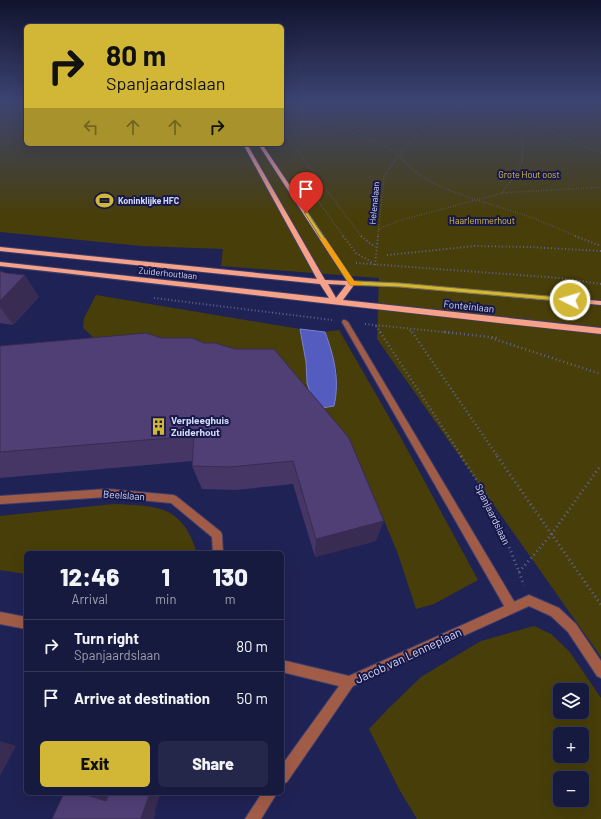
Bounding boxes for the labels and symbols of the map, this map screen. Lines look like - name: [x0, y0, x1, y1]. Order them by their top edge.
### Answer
- park label: Grote Hout oost: [498, 169, 560, 180]
- pin: [289, 172, 323, 213]
- street label: Helenalaan: [367, 181, 381, 225]
- sports icon: Koninklijke HFC: [95, 190, 115, 210]
- place label: Koninklijke HFC: [118, 195, 180, 206]
- park label: Haarlemmerhout: [449, 215, 515, 226]
- street label: Zuiderhoutlaan: [138, 264, 198, 282]
- position arrow: [549, 279, 591, 321]
- street label: Fonteinlaan: [443, 297, 495, 315]
- place label: Verpleeghuis Zuiderhout: [171, 414, 229, 438]
- building icon: Verpleeghuis Zuiderhout: [148, 416, 168, 436]
- street label: Spanjaardslaan: [473, 482, 513, 546]
- street label: Beelslaan: [103, 488, 145, 502]
- street label: Jacob van Lenneplaan: [353, 624, 463, 686]

